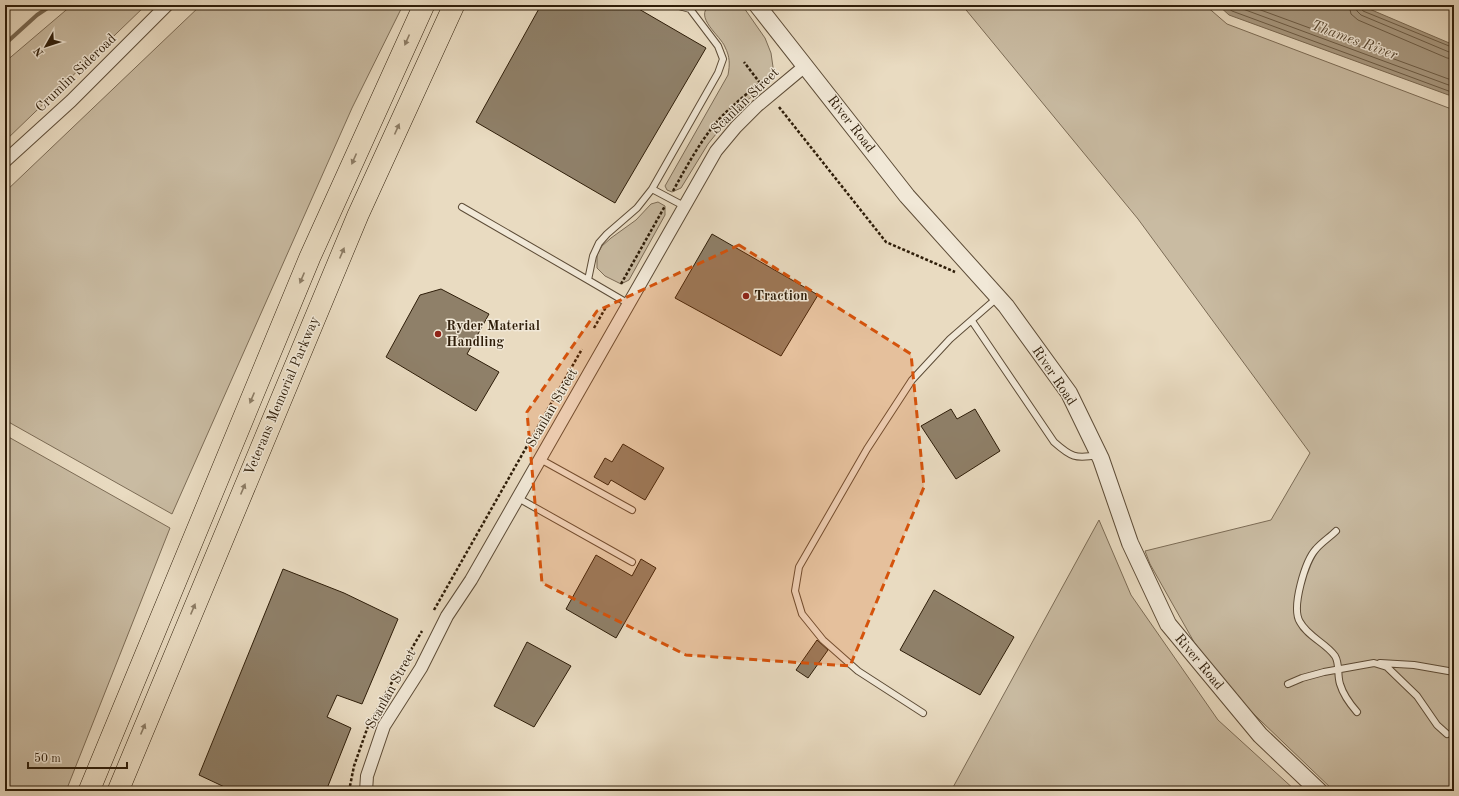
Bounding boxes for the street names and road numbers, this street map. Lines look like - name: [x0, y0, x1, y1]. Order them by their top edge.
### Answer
- street label: Crumlin Sideroad: [33, 31, 119, 115]
- street label: Scanlan Street: [708, 65, 782, 137]
- street label: River Road: [825, 93, 877, 155]
- street label: Veterans Memorial Parkway: [242, 314, 322, 478]
- street label: River Road: [1029, 344, 1079, 408]
- street label: Scanlan Street: [524, 366, 580, 450]
- street label: River Road: [1172, 632, 1226, 692]
- street label: Scanlan Street: [363, 647, 419, 731]

